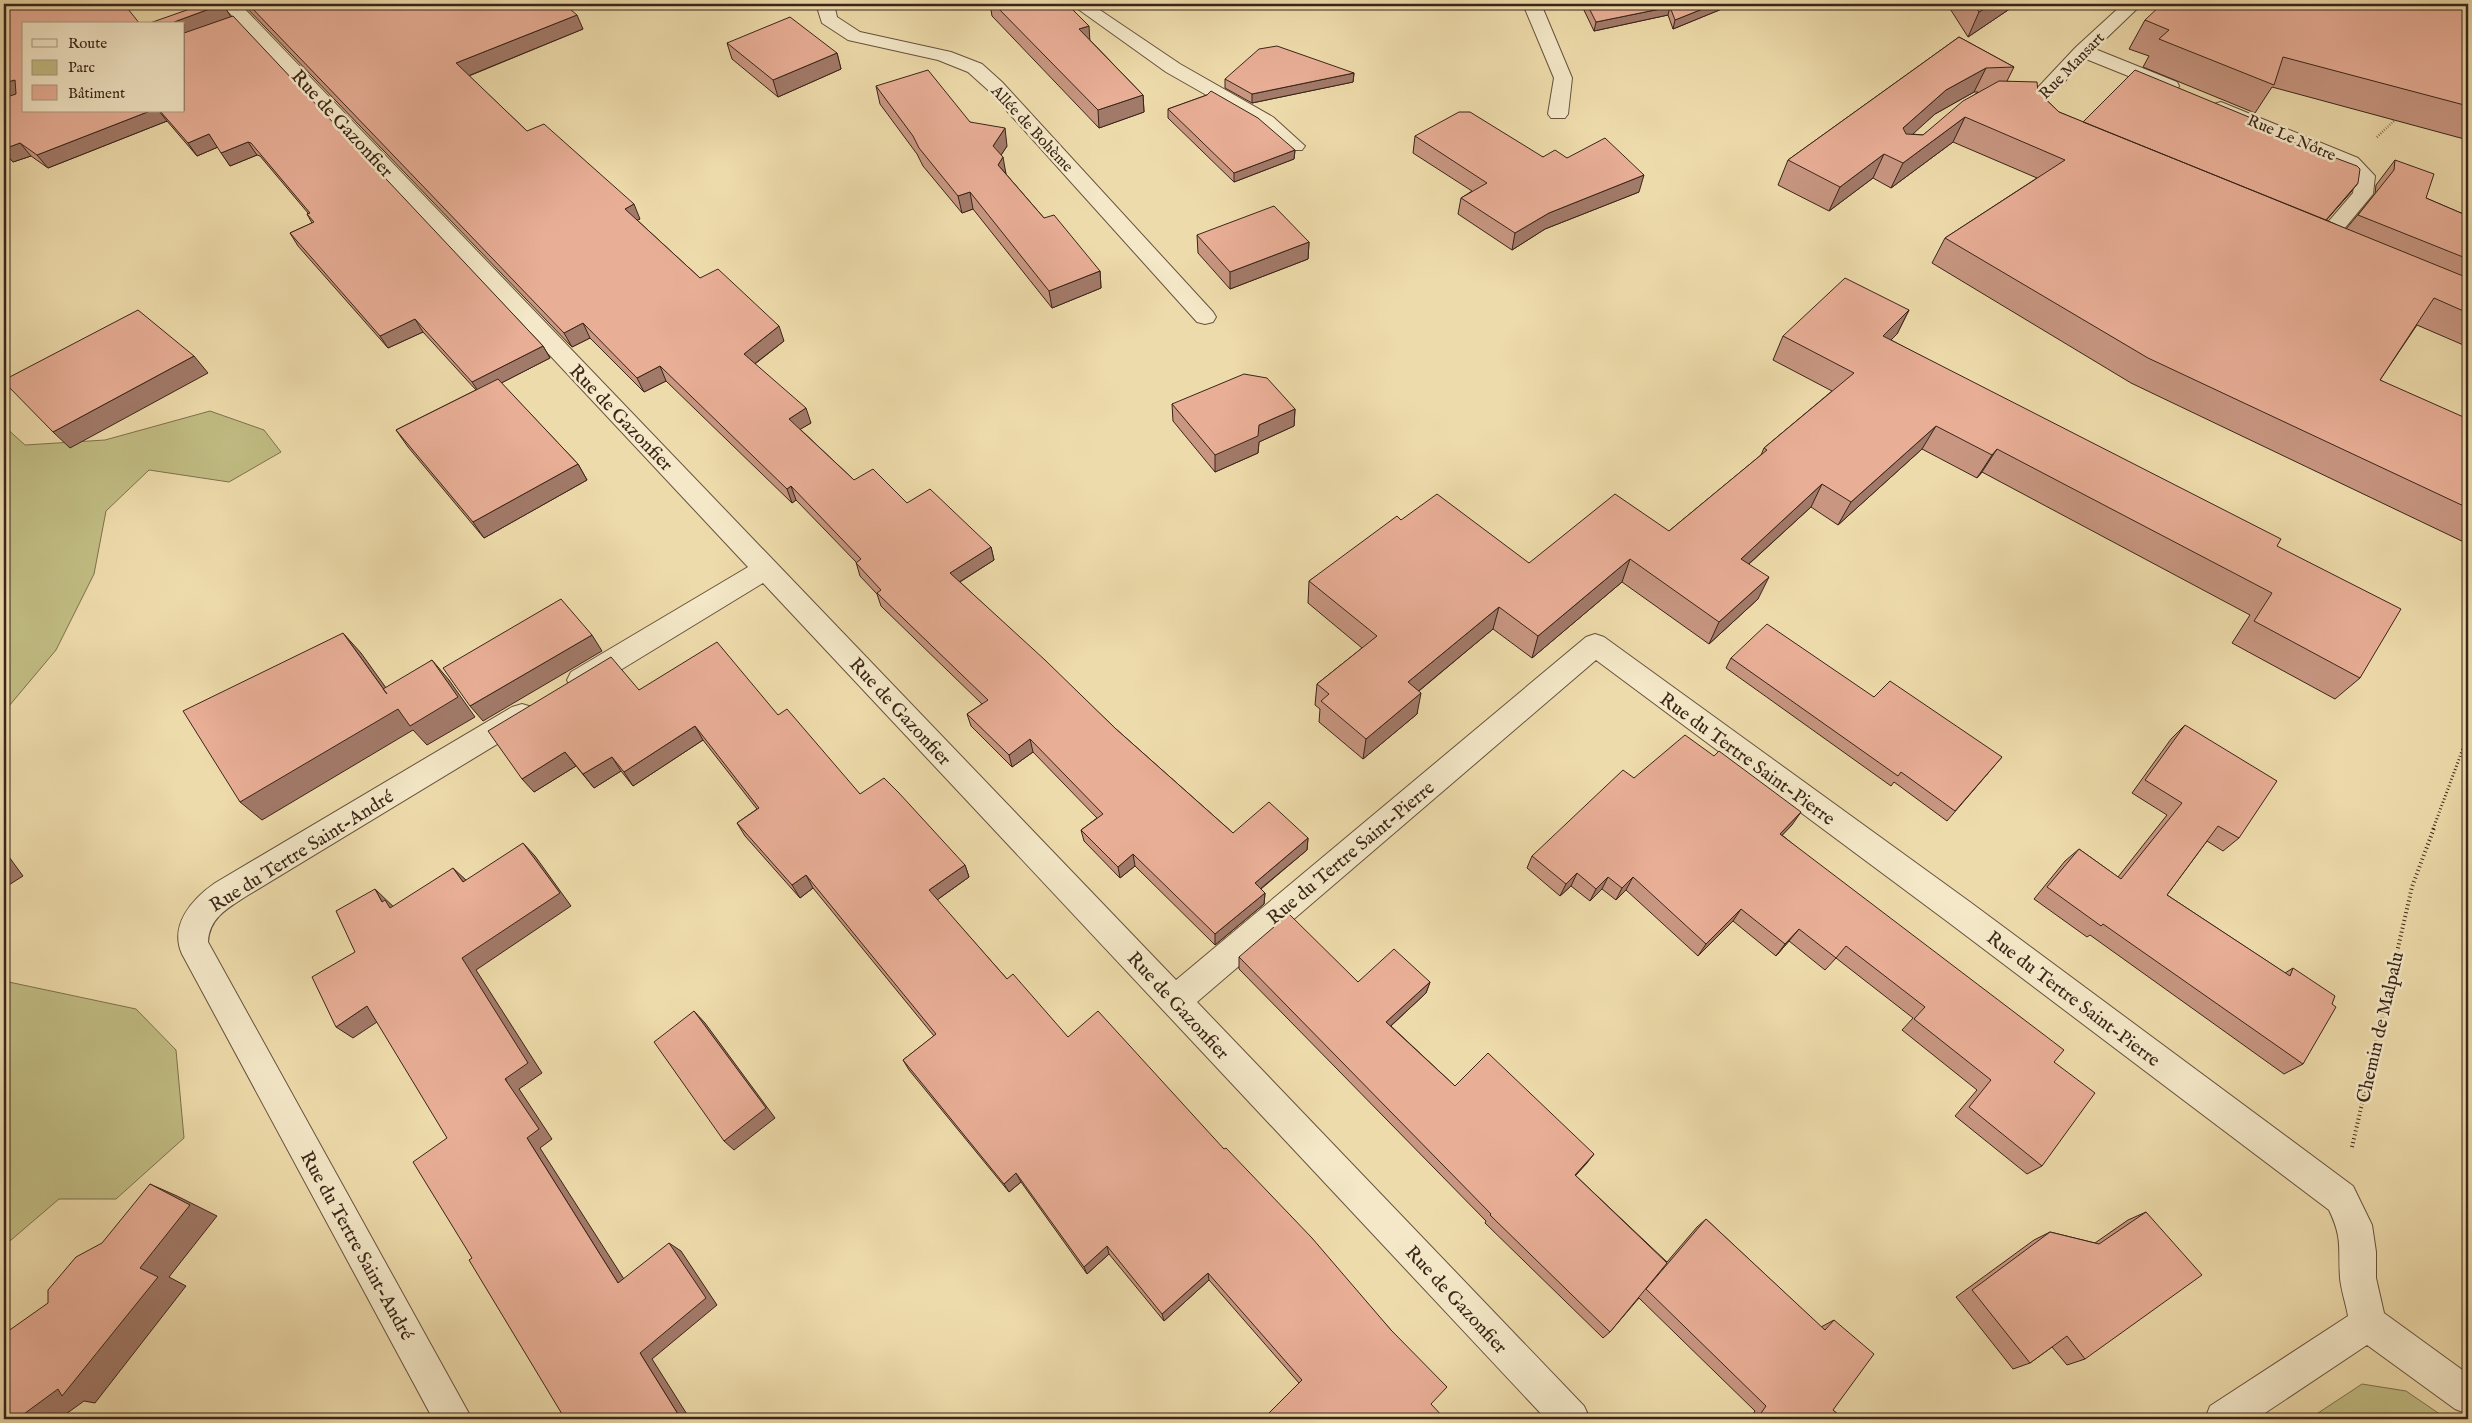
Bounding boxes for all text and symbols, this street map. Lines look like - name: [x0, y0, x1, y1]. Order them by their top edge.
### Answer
- legend: [22, 22, 185, 112]
- street label: Rue Mansart: [2036, 28, 2110, 104]
- text: Route: [68, 34, 107, 53]
- text: Parc: [68, 58, 95, 77]
- street label: Rue de Gazonfier: [285, 65, 398, 183]
- street label: Allée de Bohème: [985, 81, 1077, 177]
- text: Bâtiment: [68, 84, 125, 103]
- street label: Rue Le Nôtre: [2244, 111, 2339, 166]
- street label: Rue de Gazonfier: [564, 360, 678, 477]
- street label: Rue de Gazonfier: [843, 653, 956, 771]
- street label: Rue du Tertre Saint-Pierre: [1654, 688, 1840, 832]
- street label: Rue du Tertre Saint-Pierre: [1263, 776, 1440, 931]
- street label: Rue du Tertre Saint-André: [206, 785, 399, 918]
- street label: Rue du Tertre Saint-Pierre: [1981, 926, 2165, 1073]
- street label: Rue de Gazonfier: [1121, 947, 1234, 1065]
- street label: Chemin de Malpalu: [2352, 950, 2410, 1105]
- street label: Rue du Tertre Saint-André: [294, 1147, 418, 1345]
- street label: Rue de Gazonfier: [1399, 1241, 1512, 1359]

